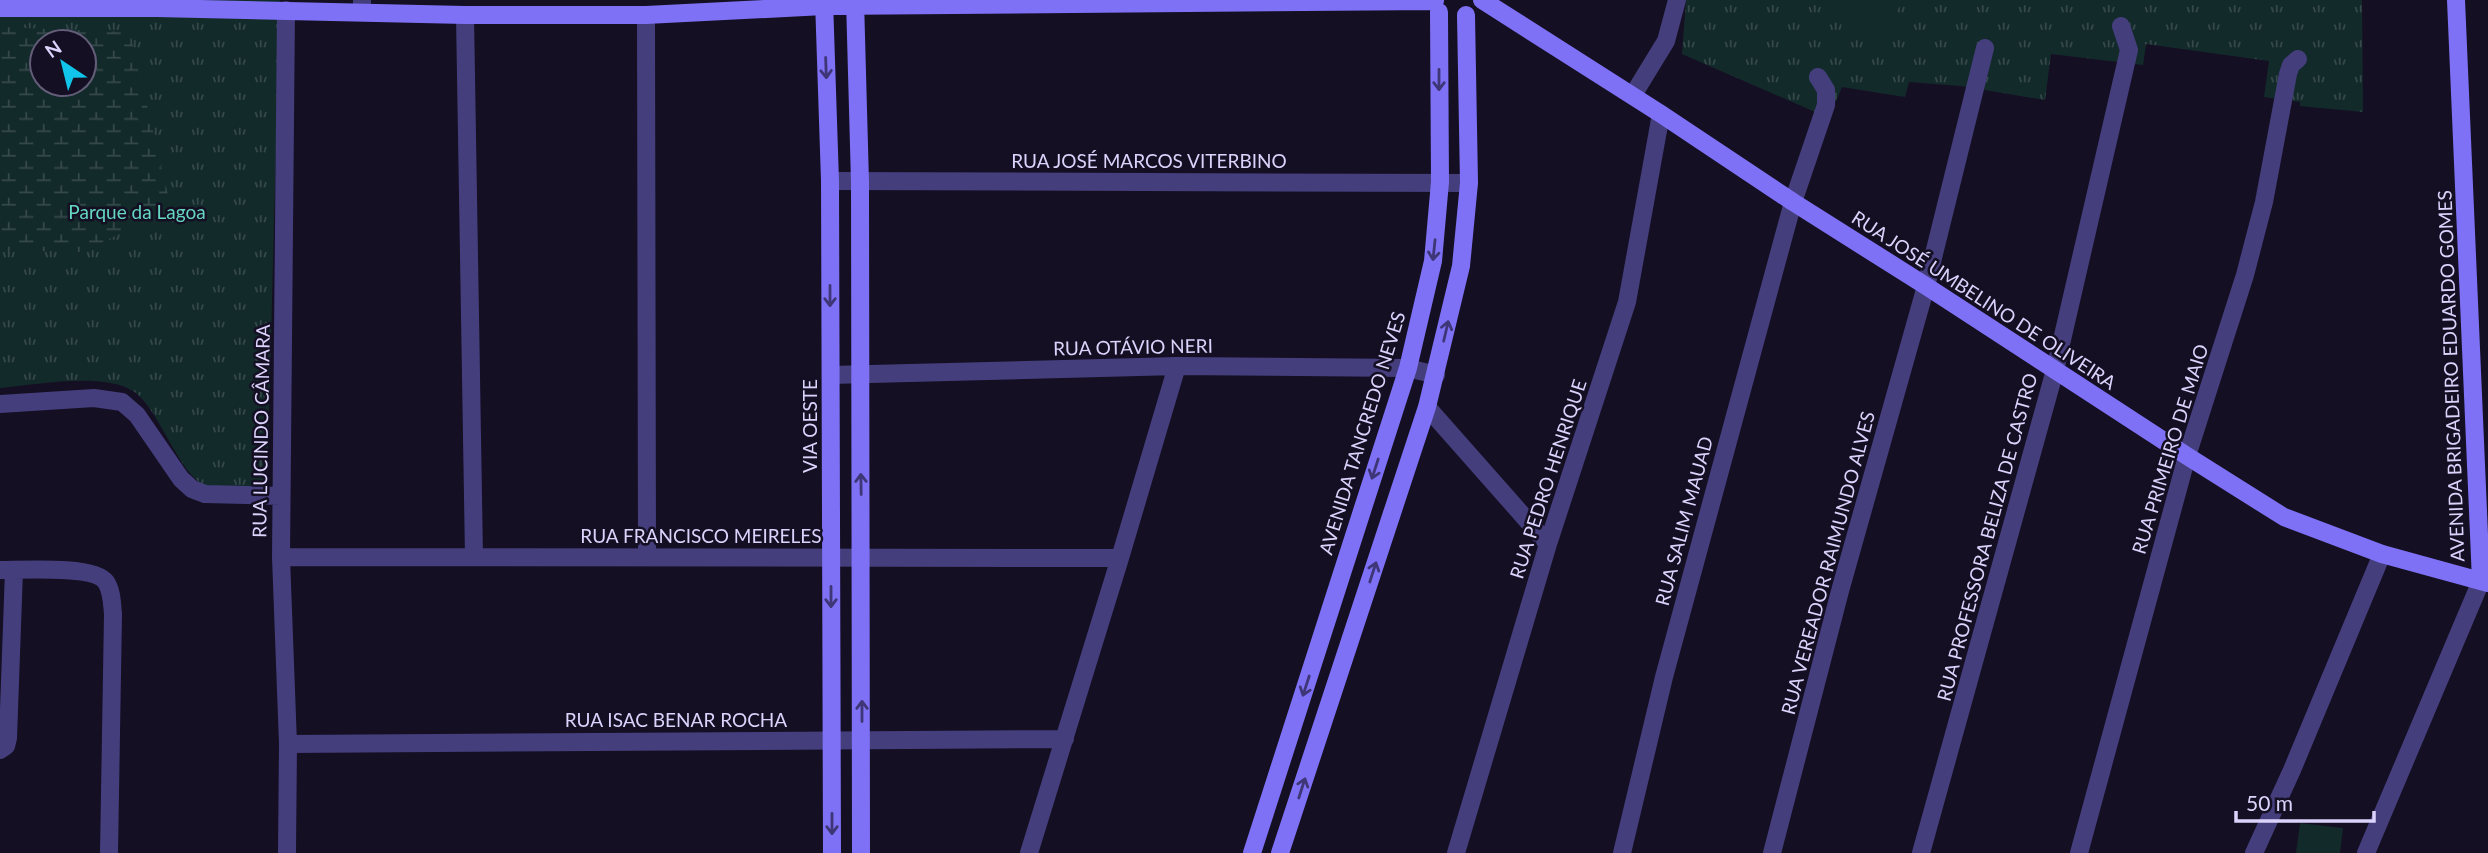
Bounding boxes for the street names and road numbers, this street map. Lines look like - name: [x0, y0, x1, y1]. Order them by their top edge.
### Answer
- street label: RUA JOSÉ MARCOS VITERBINO: [1011, 149, 1287, 172]
- street label: AVENIDA BRIGADEIRO EDUARDO GOMES: [2433, 190, 2468, 562]
- street label: RUA JOSÉ UMBELINO DE OLIVEIRA: [1848, 205, 2121, 394]
- street label: AVENIDA TANCREDO NEVES: [1314, 308, 1410, 557]
- street label: RUA LUCINDO CÂMARA: [247, 324, 274, 538]
- street label: RUA OTÁVIO NERI: [1053, 334, 1213, 359]
- street label: RUA PRIMEIRO DE MAIO: [2127, 341, 2212, 557]
- street label: RUA PROFESSORA BELIZA DE CASTRO: [1932, 370, 2041, 703]
- street label: RUA PEDRO HENRIQUE: [1504, 376, 1591, 582]
- street label: VIA OESTE: [798, 379, 821, 473]
- street label: RUA VEREADOR RAIMUNDO ALVES: [1776, 409, 1879, 717]
- street label: RUA SALIM MAUAD: [1650, 434, 1717, 608]
- street label: RUA FRANCISCO MEIRELES: [580, 524, 822, 547]
- street label: RUA ISAC BENAR ROCHA: [565, 708, 787, 731]

